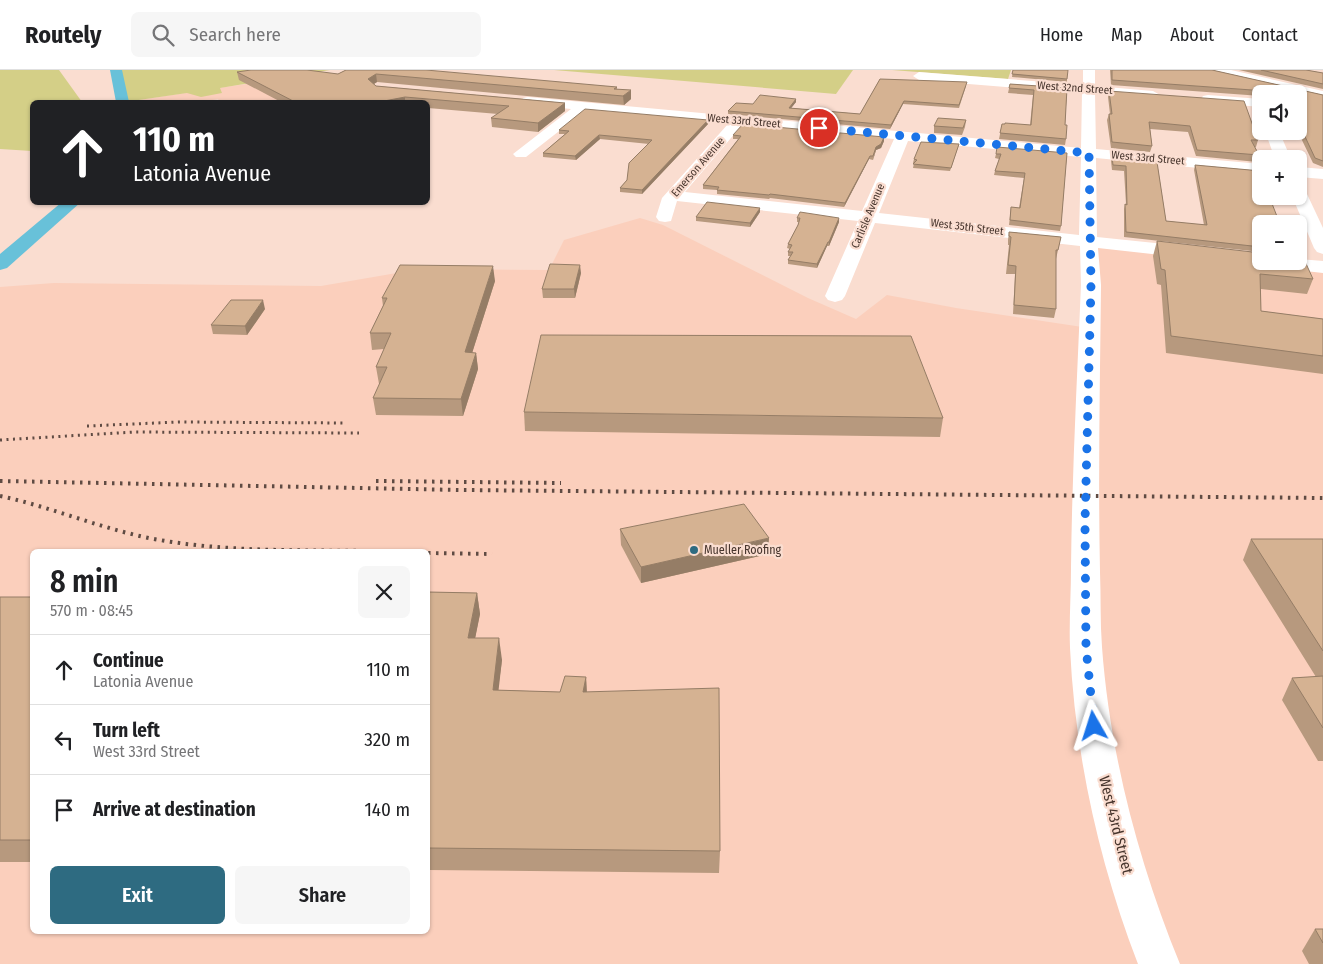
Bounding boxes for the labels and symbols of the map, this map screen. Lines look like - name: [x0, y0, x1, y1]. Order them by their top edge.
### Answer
- street label: West 32nd Street: [1037, 79, 1114, 97]
- pin: [798, 107, 840, 149]
- street label: West 33rd Street: [707, 111, 782, 131]
- street label: Emerson Avenue: [669, 135, 727, 199]
- street label: West 33rd Street: [1111, 148, 1186, 168]
- street label: Carlisle Avenue: [849, 182, 887, 250]
- street label: West 35th Street: [930, 216, 1005, 238]
- place label: Mueller Roofing: [704, 543, 782, 557]
- marker: Mueller Roofing: [688, 544, 700, 556]
- position arrow: [1067, 699, 1119, 751]
- street label: West 43rd Street: [1095, 774, 1137, 876]

